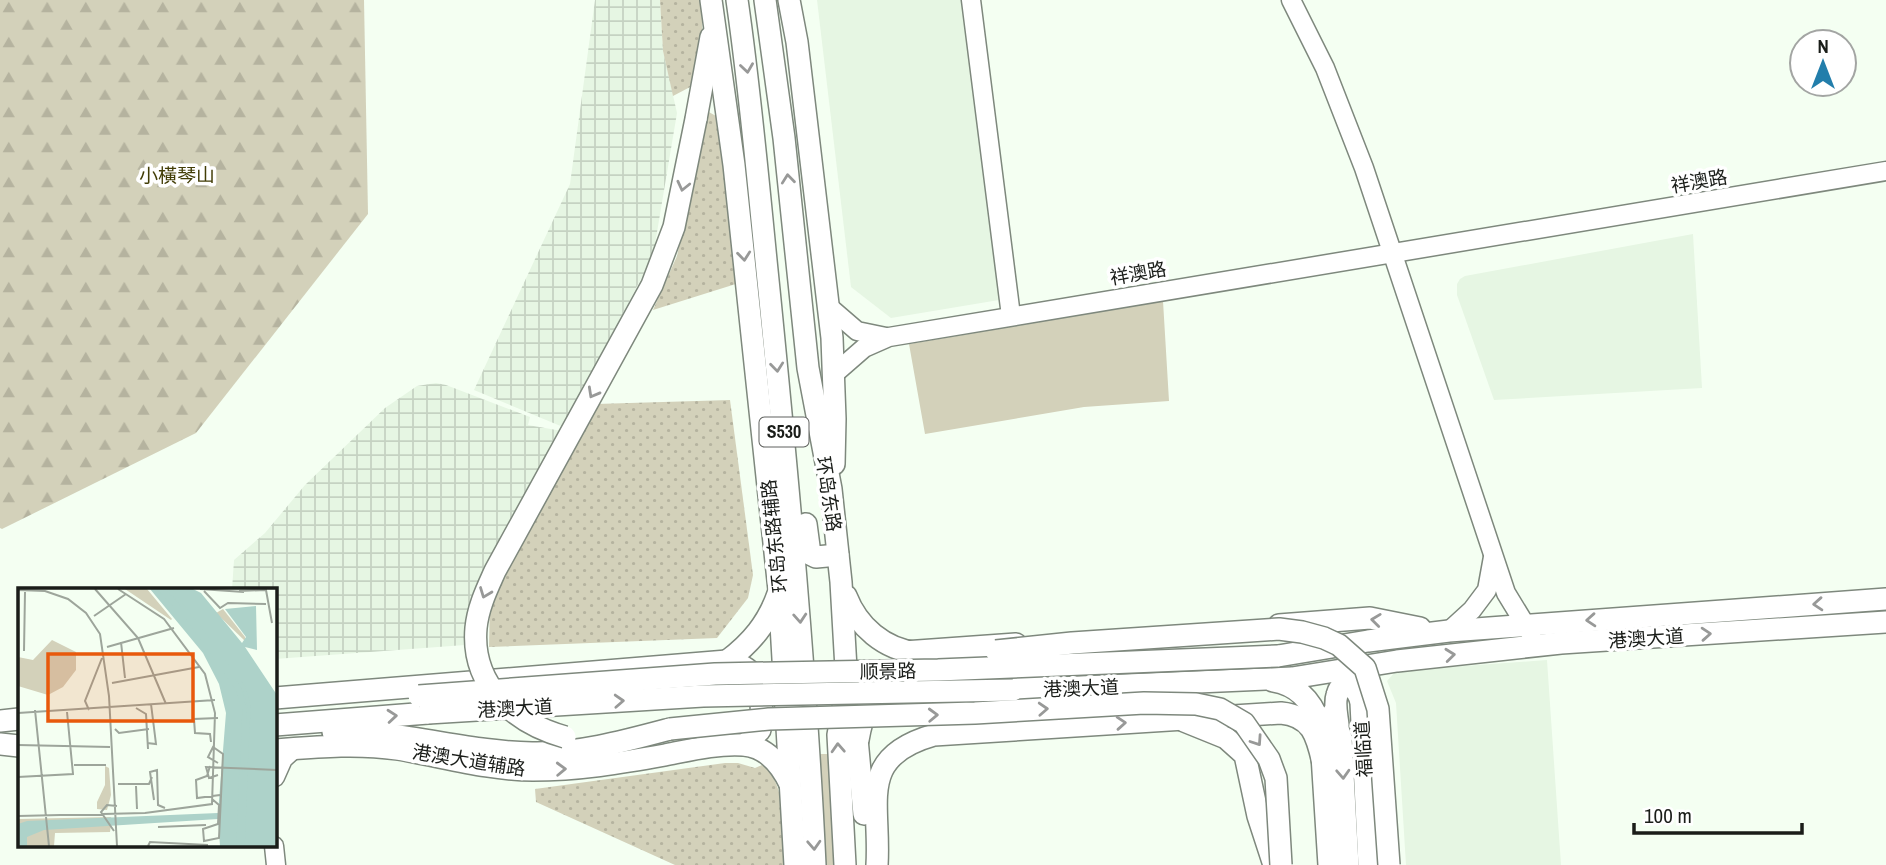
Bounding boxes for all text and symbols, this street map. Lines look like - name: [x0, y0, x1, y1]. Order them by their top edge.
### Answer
- north arrow: [1788, 28, 1858, 98]
- text: N: [1817, 33, 1829, 59]
- one-way arrow: [739, 62, 754, 73]
- park label: 小橫琴山: [139, 162, 215, 188]
- street label: 祥澳路: [1669, 163, 1729, 199]
- one-way arrow: [781, 173, 796, 185]
- one-way arrow: [677, 180, 692, 192]
- one-way arrow: [736, 250, 751, 261]
- street label: 祥澳路: [1108, 255, 1168, 291]
- one-way arrow: [769, 362, 784, 373]
- one-way arrow: [588, 386, 602, 399]
- road number: S530: [760, 418, 808, 446]
- street label: 环岛东路: [810, 454, 848, 534]
- street label: 环岛东路辅路: [755, 478, 793, 594]
- one-way arrow: [480, 587, 494, 599]
- inset map: [18, 588, 276, 848]
- one-way arrow: [1812, 596, 1823, 611]
- one-way arrow: [1585, 612, 1596, 627]
- one-way arrow: [792, 613, 807, 624]
- one-way arrow: [1370, 613, 1382, 628]
- street label: 港澳大道: [1607, 622, 1685, 654]
- one-way arrow: [1700, 627, 1711, 642]
- one-way arrow: [1444, 648, 1455, 663]
- street label: 顺景路: [859, 658, 917, 684]
- street label: 港澳大道: [1043, 674, 1119, 702]
- street label: 港澳大道: [476, 693, 554, 723]
- one-way arrow: [613, 694, 624, 709]
- one-way arrow: [1038, 702, 1049, 717]
- one-way arrow: [928, 707, 939, 722]
- one-way arrow: [386, 709, 397, 724]
- one-way arrow: [1116, 715, 1127, 730]
- street label: 福临道: [1349, 720, 1377, 778]
- one-way arrow: [1249, 733, 1261, 746]
- street label: 港澳大道辅路: [411, 738, 527, 782]
- one-way arrow: [831, 742, 846, 753]
- one-way arrow: [556, 762, 567, 777]
- one-way arrow: [1335, 769, 1350, 780]
- scale bar: [1634, 792, 1802, 836]
- text: 100 m: [1644, 801, 1692, 830]
- one-way arrow: [807, 840, 822, 851]

